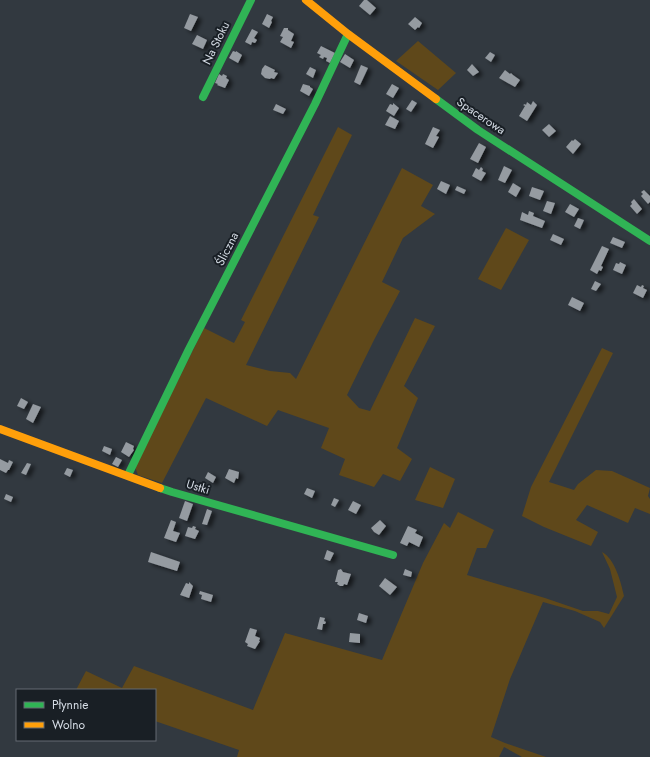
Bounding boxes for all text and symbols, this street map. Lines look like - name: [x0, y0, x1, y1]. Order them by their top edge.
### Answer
- street label: Na Stoku: [198, 18, 234, 68]
- street label: Spacerowa: [453, 93, 509, 139]
- street label: Śliczna: [211, 229, 243, 269]
- street label: Ustki: [184, 475, 212, 499]
- legend: [16, 689, 156, 741]
- text: Płynnie: [52, 696, 89, 714]
- text: Wolno: [52, 716, 86, 734]

